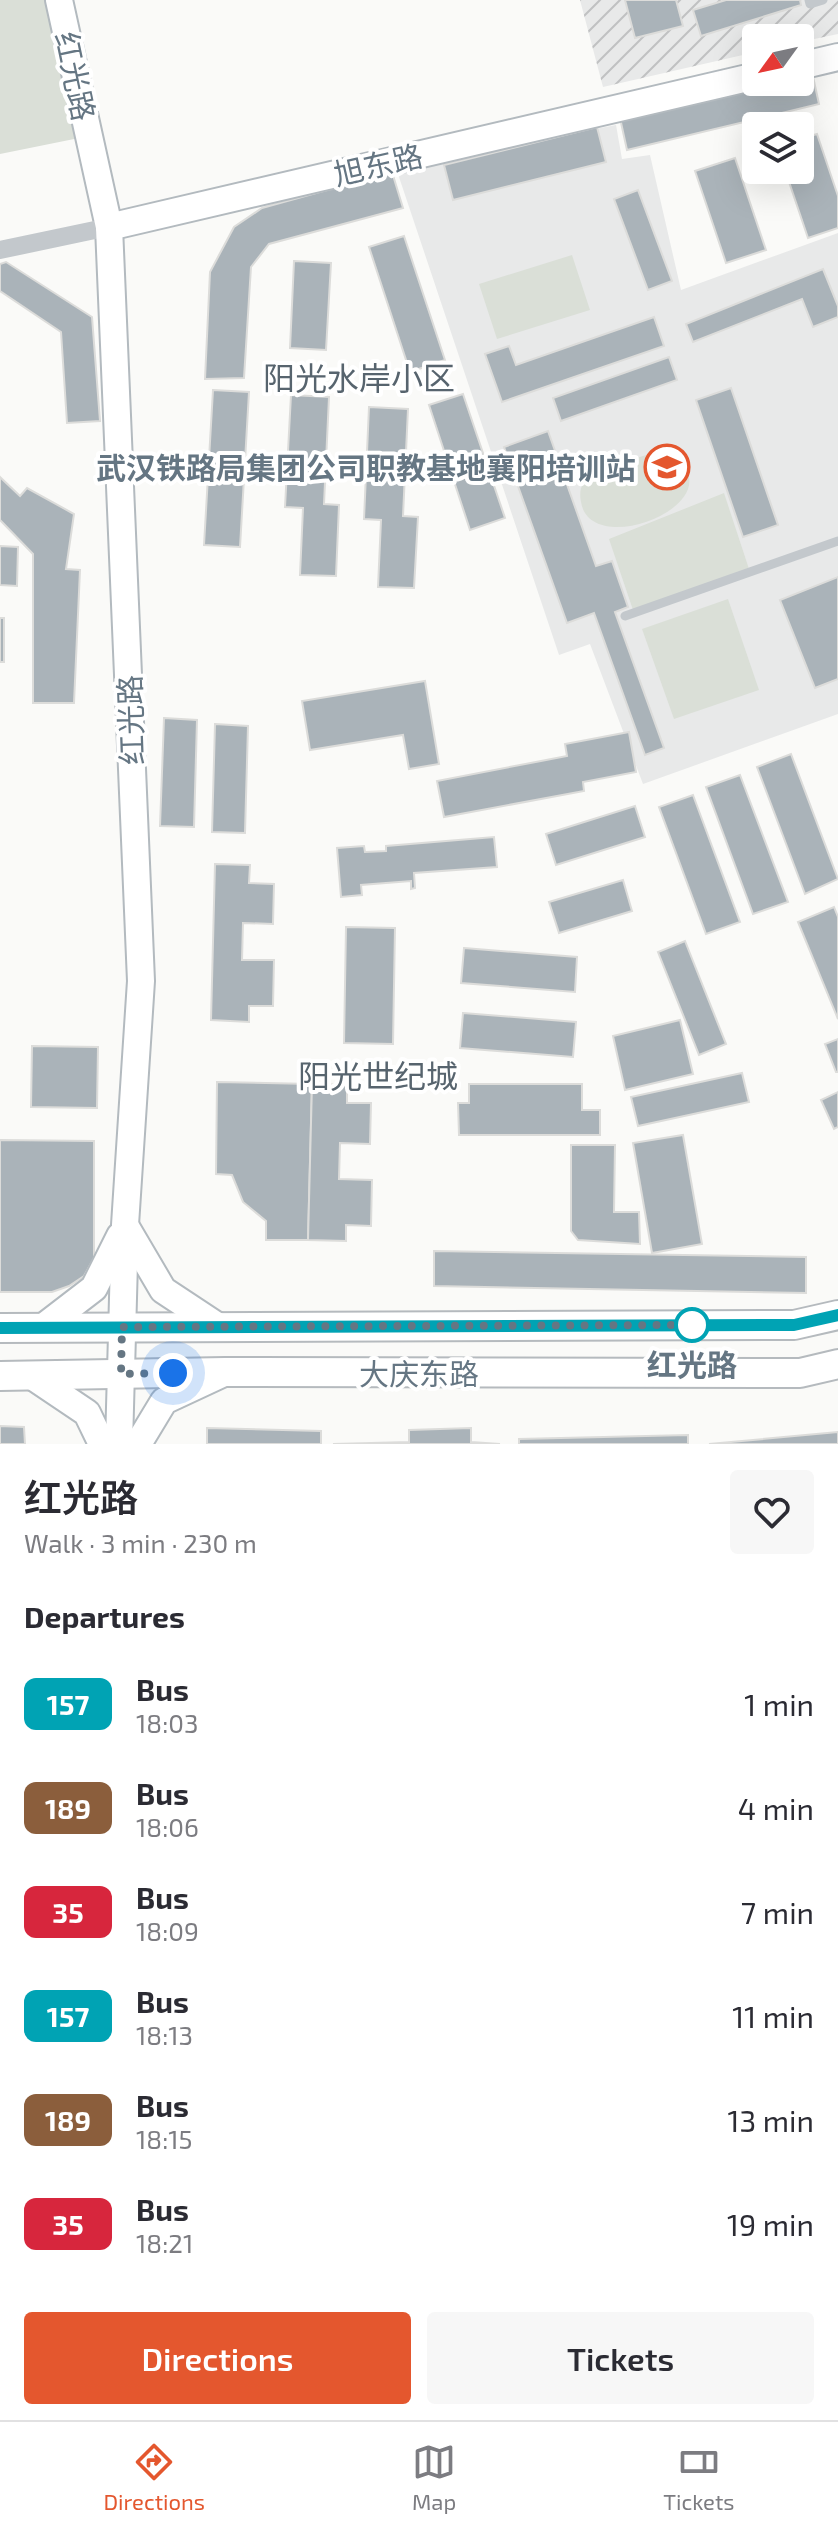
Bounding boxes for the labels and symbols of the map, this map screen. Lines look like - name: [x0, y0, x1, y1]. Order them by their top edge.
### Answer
- north arrow: [742, 24, 814, 96]
- street label: 红光路: [49, 28, 103, 124]
- street label: 旭东路: [330, 136, 426, 192]
- district label: 阳光水岸小区: [263, 358, 455, 396]
- school or university icon: 武汉铁路局集团公司职教基地襄阳培训站: [643, 443, 691, 491]
- place label: 武汉铁路局集团公司职教基地襄阳培训站: [96, 449, 636, 485]
- street label: 红光路: [110, 674, 150, 766]
- district label: 阳光世纪城: [298, 1056, 458, 1094]
- marker: 红光路: [675, 1308, 709, 1342]
- place label: 红光路: [647, 1346, 737, 1382]
- your location: [153, 1353, 193, 1393]
- street label: 大庆东路: [359, 1355, 479, 1391]

